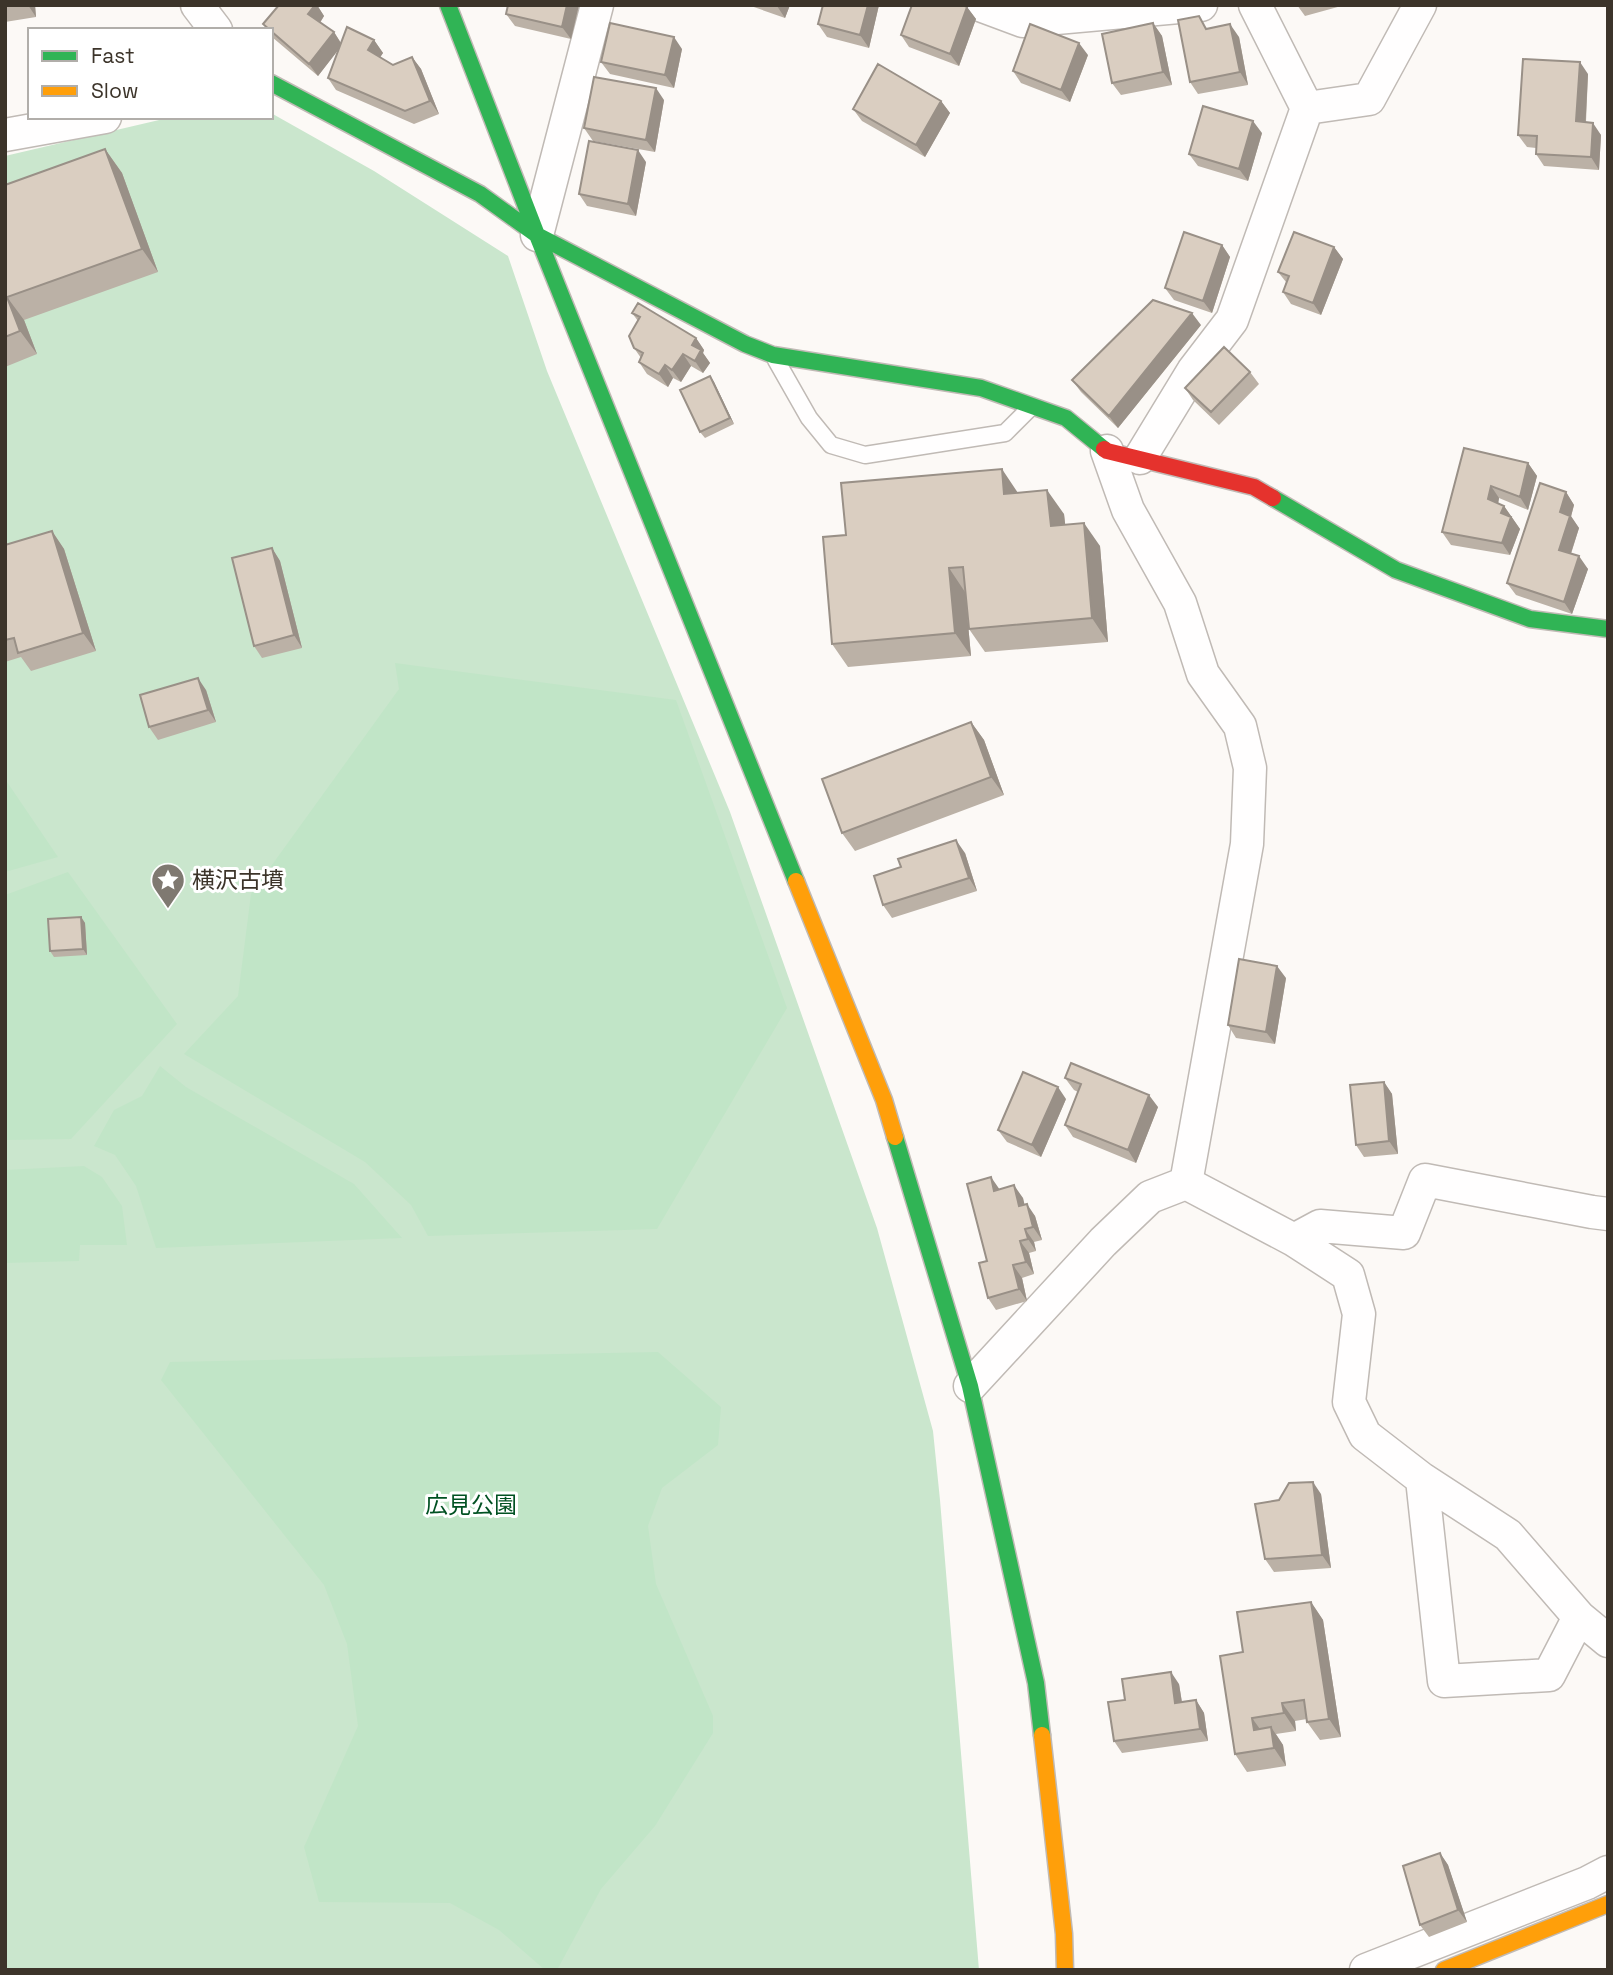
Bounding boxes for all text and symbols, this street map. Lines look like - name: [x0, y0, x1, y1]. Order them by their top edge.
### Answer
- legend: [28, 28, 273, 119]
- text: Fast: [91, 42, 135, 69]
- text: Slow: [91, 77, 139, 104]
- place icon: 横沢古墳: [149, 861, 187, 910]
- place label: 横沢古墳: [192, 865, 284, 895]
- park label: 広見公園: [425, 1490, 517, 1520]

